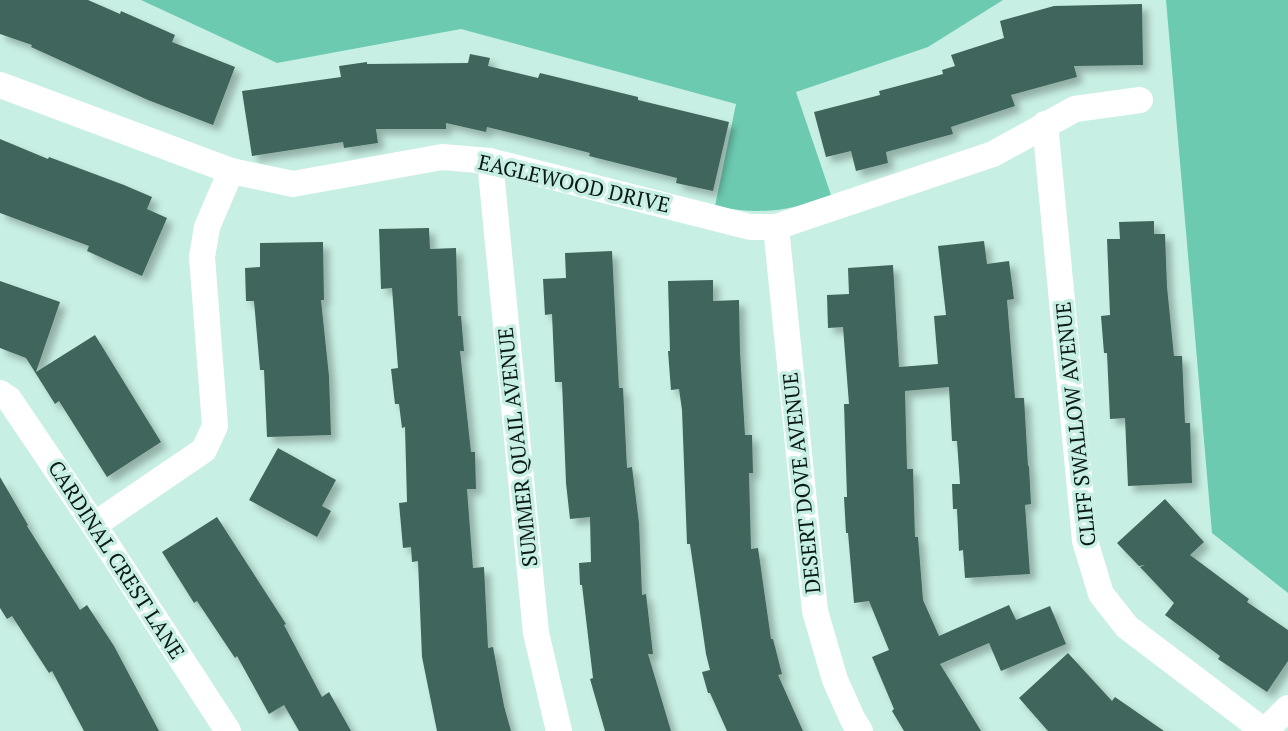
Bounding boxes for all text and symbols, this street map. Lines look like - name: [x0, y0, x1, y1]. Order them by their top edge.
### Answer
- street label: EAGLEWOOD DRIVE: [476, 147, 673, 219]
- street label: CLIFF SWALLOW AVENUE: [1048, 300, 1102, 548]
- street label: SUMMER QUAIL AVENUE: [491, 326, 544, 568]
- street label: DESERT DOVE AVENUE: [775, 371, 827, 595]
- street label: CARDINAL CREST LANE: [42, 455, 192, 664]

